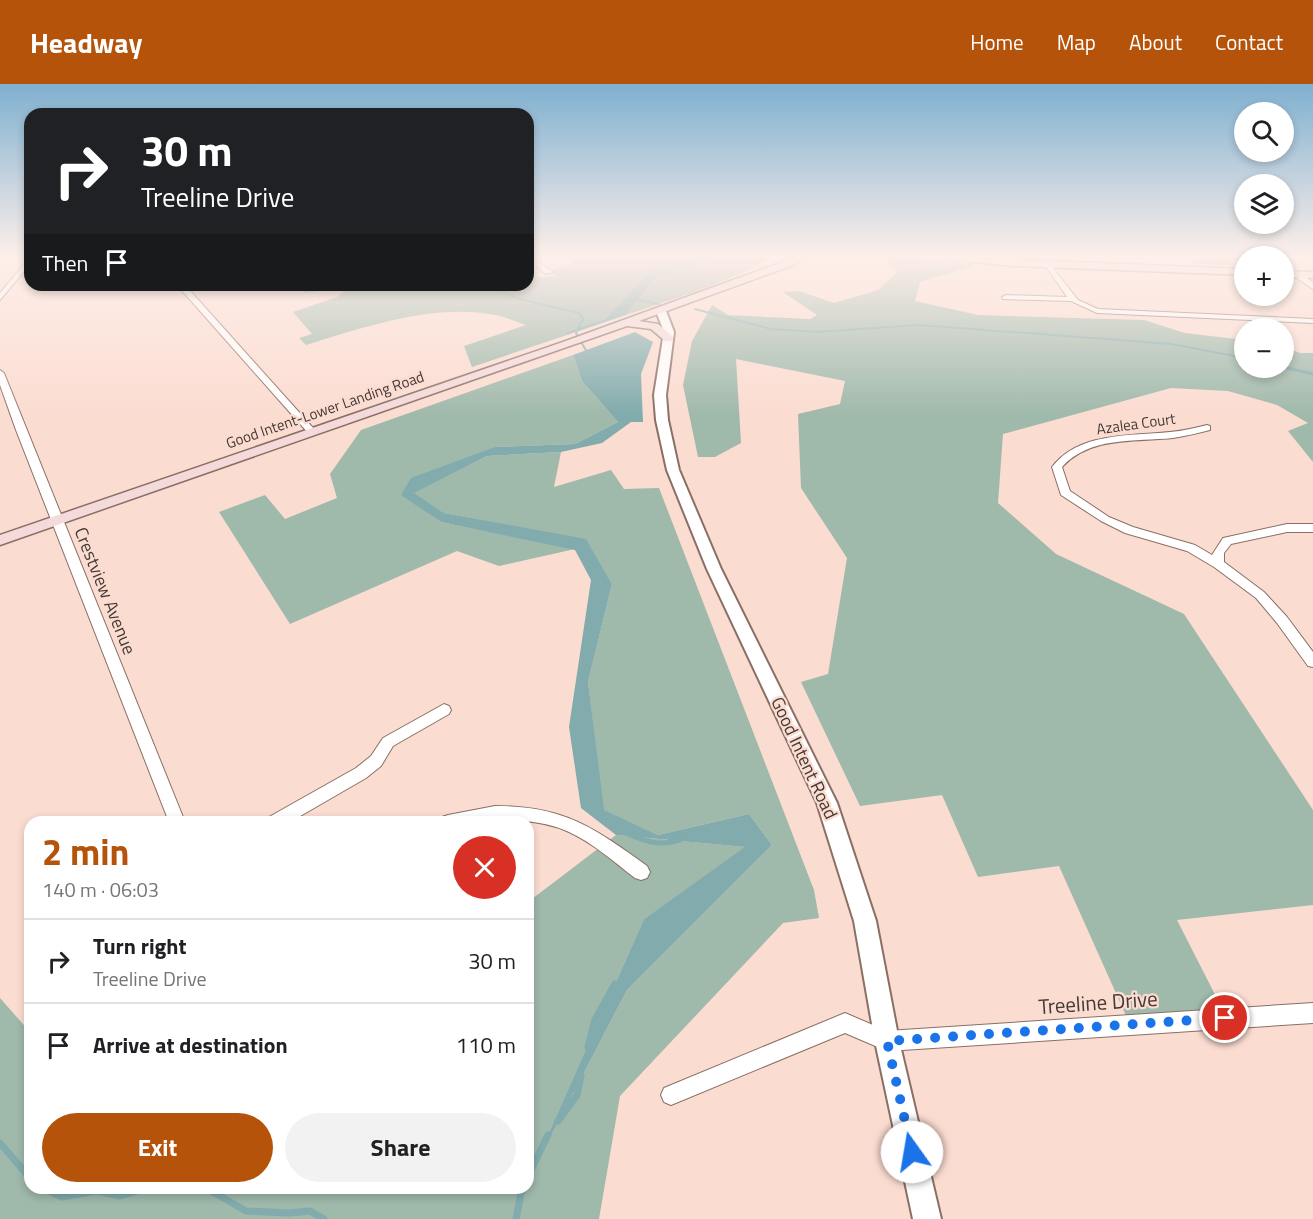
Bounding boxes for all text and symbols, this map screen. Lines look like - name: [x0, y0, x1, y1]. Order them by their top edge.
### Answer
- text: Headway: [30, 21, 142, 64]
- text: Home: [970, 26, 1024, 58]
- text: Map: [1057, 26, 1096, 58]
- text: About: [1129, 26, 1182, 58]
- text: Contact: [1215, 26, 1283, 58]
- map controls: [1234, 102, 1294, 378]
- button: search: [1234, 102, 1294, 162]
- text: 30 m: [141, 118, 233, 182]
- icon: right: [42, 132, 120, 210]
- button: layers: [1234, 174, 1294, 234]
- text: Treeline Drive: [141, 176, 295, 217]
- text: Then: [42, 246, 88, 280]
- icon: arrive: [100, 246, 133, 279]
- button: +: [1234, 246, 1294, 306]
- button: −: [1234, 318, 1294, 378]
- street label: Good Intent-Lower Landing Road: [223, 365, 427, 454]
- street label: Azalea Court: [1095, 406, 1178, 440]
- street label: Crestview Avenue: [68, 523, 143, 659]
- street label: Good Intent Road: [764, 692, 845, 823]
- text: 2 min: [42, 824, 129, 879]
- button: close: [453, 836, 516, 899]
- text: 140 m · 06:03: [42, 874, 159, 905]
- text: Turn right: [93, 929, 187, 963]
- text: 30 m: [468, 944, 516, 978]
- icon: right: [42, 945, 75, 978]
- text: Treeline Drive: [93, 963, 207, 994]
- street label: Treeline Drive: [1037, 982, 1159, 1022]
- pin: [1199, 992, 1250, 1043]
- icon: arrive: [1208, 1001, 1241, 1034]
- text: Arrive at destination: [93, 1028, 288, 1062]
- text: 110 m: [456, 1028, 516, 1062]
- icon: arrive: [42, 1029, 75, 1062]
- button: Exit: [42, 1113, 273, 1182]
- button: Share: [285, 1113, 516, 1182]
- position arrow: [880, 1120, 944, 1184]

